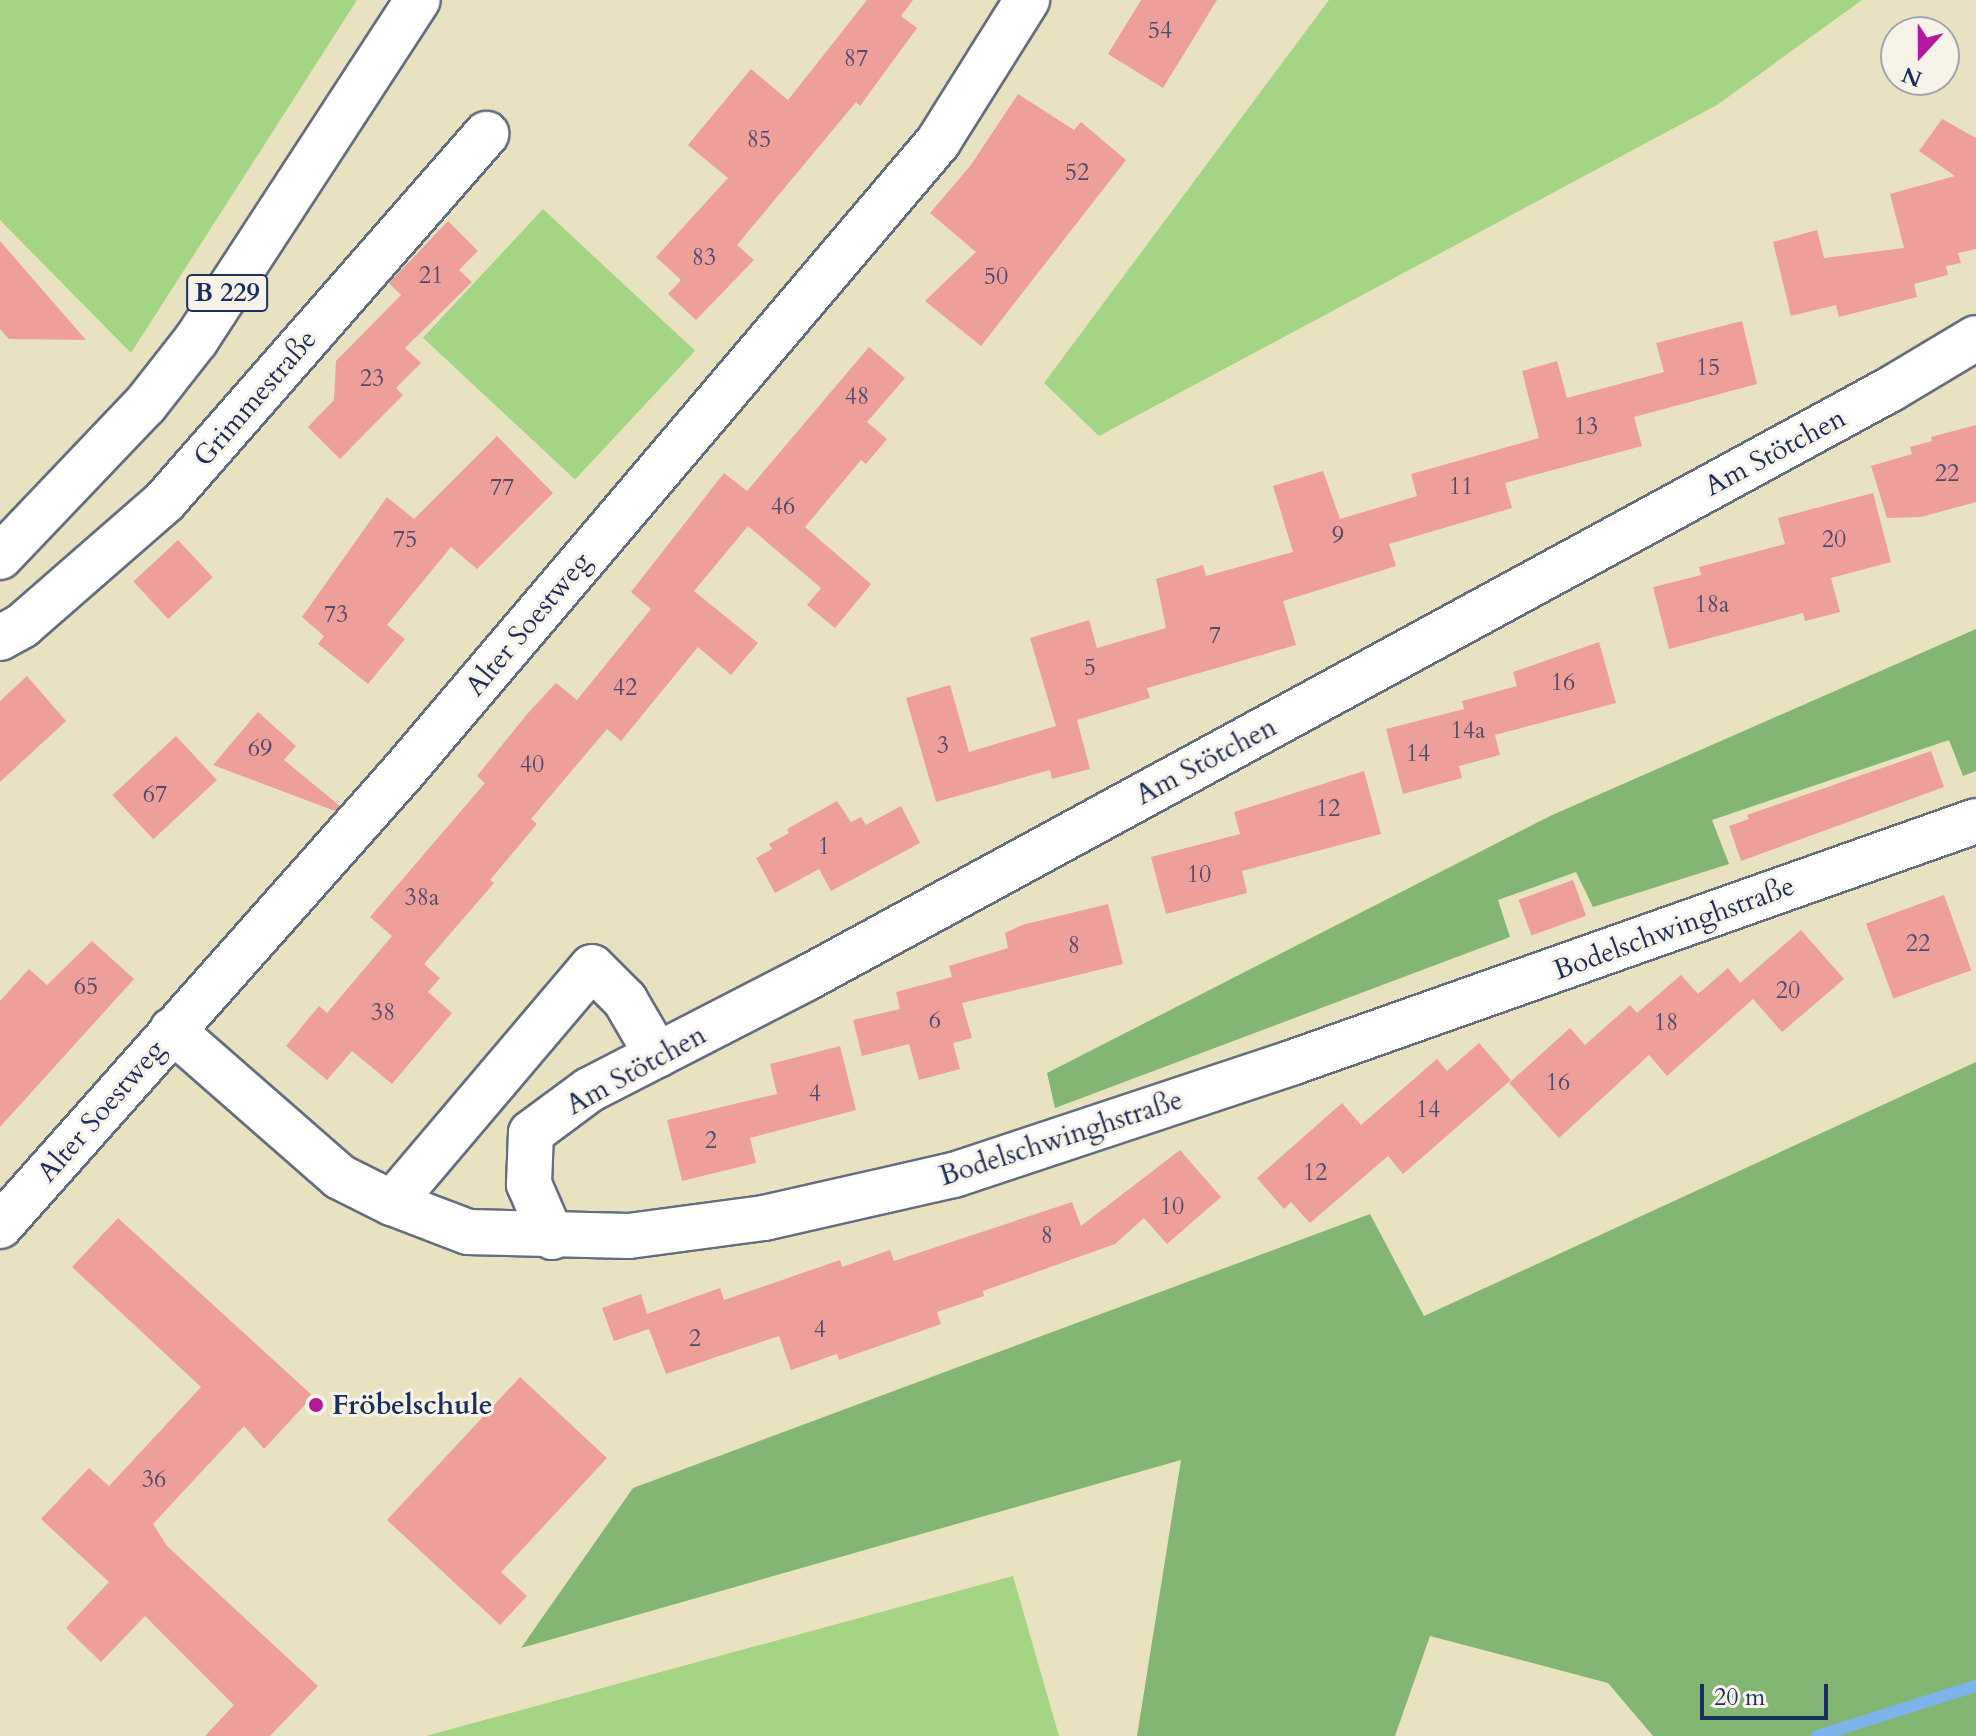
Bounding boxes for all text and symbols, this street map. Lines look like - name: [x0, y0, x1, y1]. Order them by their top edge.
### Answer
- north arrow: [1880, 16, 1960, 96]
- house number: 54: [1148, 17, 1172, 45]
- house number: 87: [844, 45, 868, 73]
- text: N: [1898, 59, 1926, 94]
- house number: 85: [747, 126, 771, 154]
- house number: 52: [1065, 159, 1089, 187]
- house number: 83: [692, 244, 716, 272]
- house number: 21: [419, 262, 443, 290]
- house number: 50: [984, 263, 1008, 291]
- road number: B 229: [185, 271, 269, 315]
- street label: Grimmestraße: [186, 323, 324, 473]
- house number: 15: [1696, 354, 1720, 382]
- house number: 23: [360, 365, 384, 393]
- house number: 48: [845, 383, 869, 411]
- street label: Am Stötchen: [1699, 401, 1851, 503]
- house number: 13: [1574, 413, 1598, 441]
- house number: 22: [1935, 460, 1959, 488]
- house number: 11: [1449, 473, 1473, 501]
- house number: 77: [490, 474, 514, 502]
- house number: 46: [771, 493, 795, 521]
- house number: 9: [1332, 522, 1344, 550]
- house number: 75: [393, 526, 417, 554]
- house number: 20: [1822, 526, 1846, 554]
- street label: Alter Soestweg: [458, 545, 598, 703]
- house number: 18a: [1695, 591, 1729, 619]
- house number: 73: [324, 601, 348, 629]
- house number: 7: [1209, 622, 1221, 650]
- house number: 5: [1084, 654, 1096, 682]
- house number: 16: [1551, 669, 1575, 697]
- house number: 42: [613, 674, 637, 702]
- street label: Am Stötchen: [1130, 710, 1282, 812]
- house number: 14a: [1451, 717, 1485, 745]
- house number: 3: [937, 732, 949, 760]
- house number: 69: [248, 735, 272, 763]
- house number: 14: [1406, 740, 1430, 768]
- house number: 40: [520, 751, 544, 779]
- house number: 67: [143, 781, 167, 809]
- house number: 12: [1316, 795, 1340, 823]
- house number: 1: [818, 833, 830, 861]
- house number: 10: [1187, 861, 1211, 889]
- street label: Bodelschwinghstraße: [1549, 869, 1799, 987]
- house number: 38a: [405, 884, 439, 912]
- house number: 22: [1906, 930, 1930, 958]
- house number: 8: [1068, 932, 1080, 960]
- house number: 65: [74, 973, 98, 1001]
- house number: 20: [1776, 977, 1800, 1005]
- house number: 38: [371, 999, 395, 1027]
- house number: 6: [929, 1007, 941, 1035]
- house number: 18: [1654, 1009, 1678, 1037]
- street label: Am Stötchen: [560, 1018, 712, 1122]
- street label: Alter Soestweg: [30, 1033, 172, 1189]
- house number: 16: [1546, 1069, 1570, 1097]
- house number: 4: [809, 1080, 821, 1108]
- street label: Bodelschwinghstraße: [935, 1083, 1187, 1193]
- house number: 14: [1416, 1096, 1440, 1124]
- house number: 2: [705, 1127, 717, 1155]
- house number: 12: [1303, 1159, 1327, 1187]
- house number: 10: [1160, 1193, 1184, 1221]
- house number: 8: [1041, 1222, 1053, 1250]
- house number: 4: [814, 1316, 826, 1344]
- house number: 2: [689, 1325, 701, 1353]
- place label: Fröbelschule: [332, 1388, 493, 1422]
- marker: Fröbelschule: [307, 1396, 325, 1414]
- house number: 36: [142, 1466, 166, 1494]
- scale bar: [1704, 1668, 1832, 1718]
- text: 20 m: [1714, 1681, 1765, 1714]

